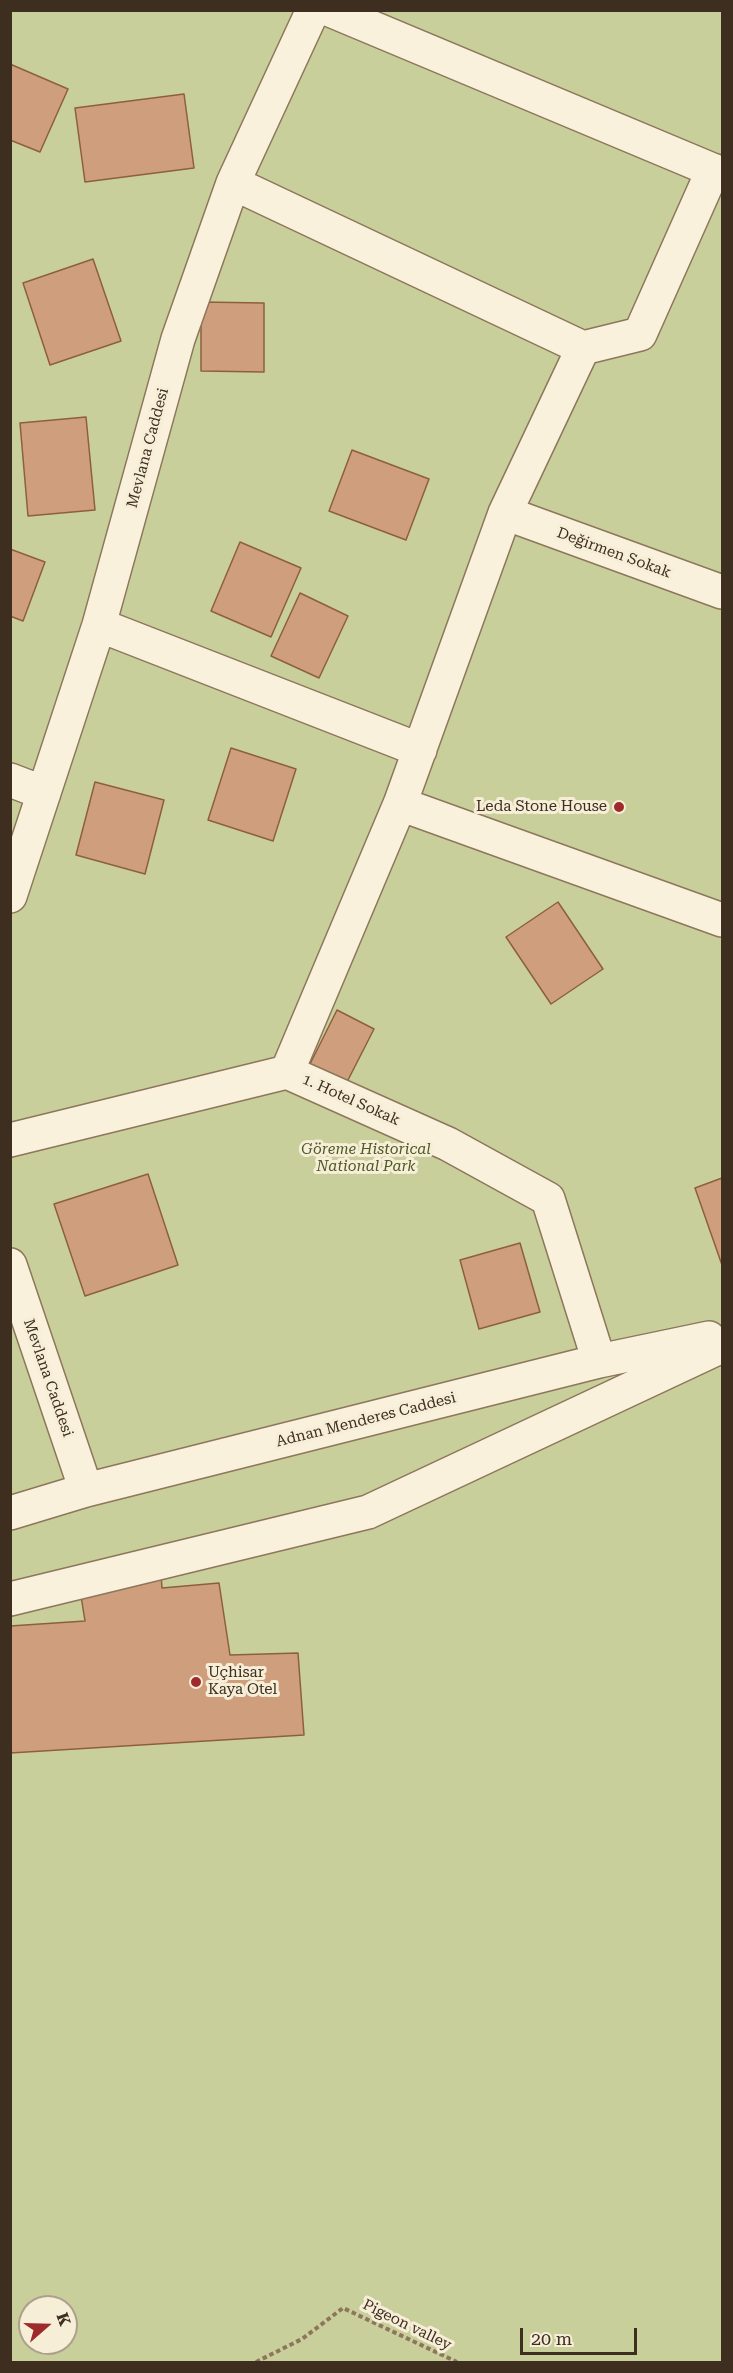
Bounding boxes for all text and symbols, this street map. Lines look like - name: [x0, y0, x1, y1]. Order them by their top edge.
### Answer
- street label: Mevlana Caddesi: [123, 386, 173, 510]
- street label: Değirmen Sokak: [554, 524, 674, 582]
- place label: Leda Stone House: [476, 798, 607, 816]
- marker: Leda Stone House: [612, 800, 626, 814]
- street label: 1. Hotel Sokak: [299, 1070, 403, 1130]
- park label: Göreme Historical National Park: [301, 1141, 431, 1176]
- street label: Mevlana Caddesi: [19, 1317, 77, 1439]
- street label: Adnan Menderes Caddesi: [274, 1389, 458, 1451]
- place label: Uçhisar Kaya Otel: [208, 1664, 277, 1699]
- marker: Uçhisar Kaya Otel: [189, 1675, 203, 1689]
- north arrow: [18, 2295, 78, 2355]
- street label: Pigeon valley: [360, 2296, 454, 2354]
- text: K: [52, 2310, 75, 2329]
- scale bar: [523, 2316, 640, 2354]
- text: 20 m: [531, 2328, 572, 2349]

